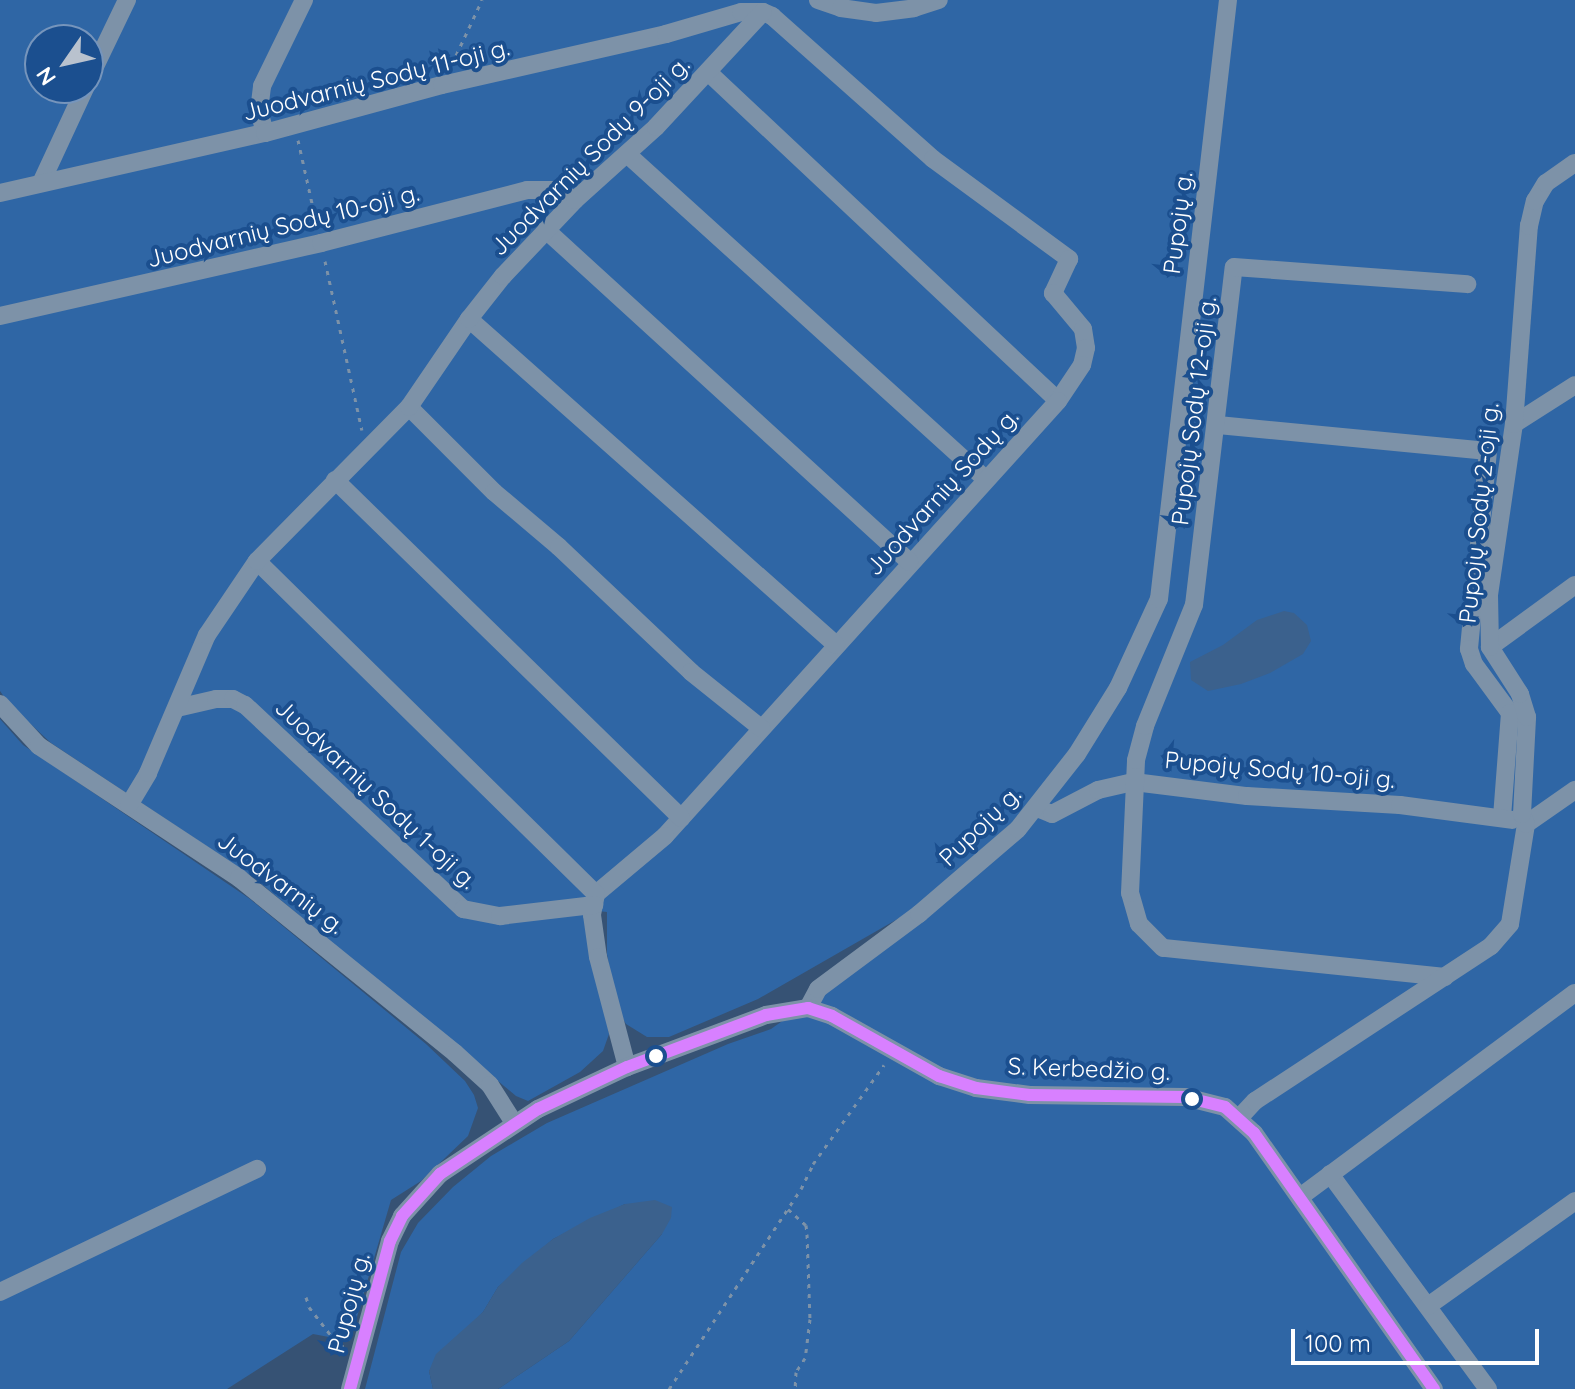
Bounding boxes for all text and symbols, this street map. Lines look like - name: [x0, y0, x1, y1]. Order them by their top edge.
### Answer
- north arrow: [24, 24, 104, 104]
- street label: Juodvarnių Sodų 11-oji g.: [239, 33, 513, 127]
- street label: Juodvarnių Sodų 9-oji g.: [484, 50, 696, 262]
- text: N: [30, 62, 62, 91]
- street label: Pupojų g.: [1157, 170, 1199, 276]
- street label: Juodvarnių Sodų 10-oji g.: [144, 178, 422, 274]
- street label: Pupojų Sodų 12-oji g.: [1166, 295, 1222, 527]
- street label: Pupojų Sodų 2-oji g.: [1453, 401, 1505, 625]
- street label: Juodvarnių Sodų g.: [860, 403, 1024, 581]
- street label: Juodvarnių Sodų 1-oji g.: [269, 693, 483, 895]
- street label: Pupojų Sodų 10-oji g.: [1164, 746, 1396, 794]
- street label: Pupojų g.: [933, 780, 1027, 872]
- street label: Juodvarnių g.: [212, 826, 350, 940]
- unlabelled marker: [648, 1048, 664, 1064]
- street label: S. Kerbedžio g.: [1007, 1052, 1171, 1086]
- unlabelled marker: [1184, 1091, 1200, 1107]
- street label: Pupojų g.: [322, 1250, 376, 1356]
- scale bar: [1295, 1313, 1543, 1363]
- text: 100 m: [1305, 1328, 1371, 1358]

